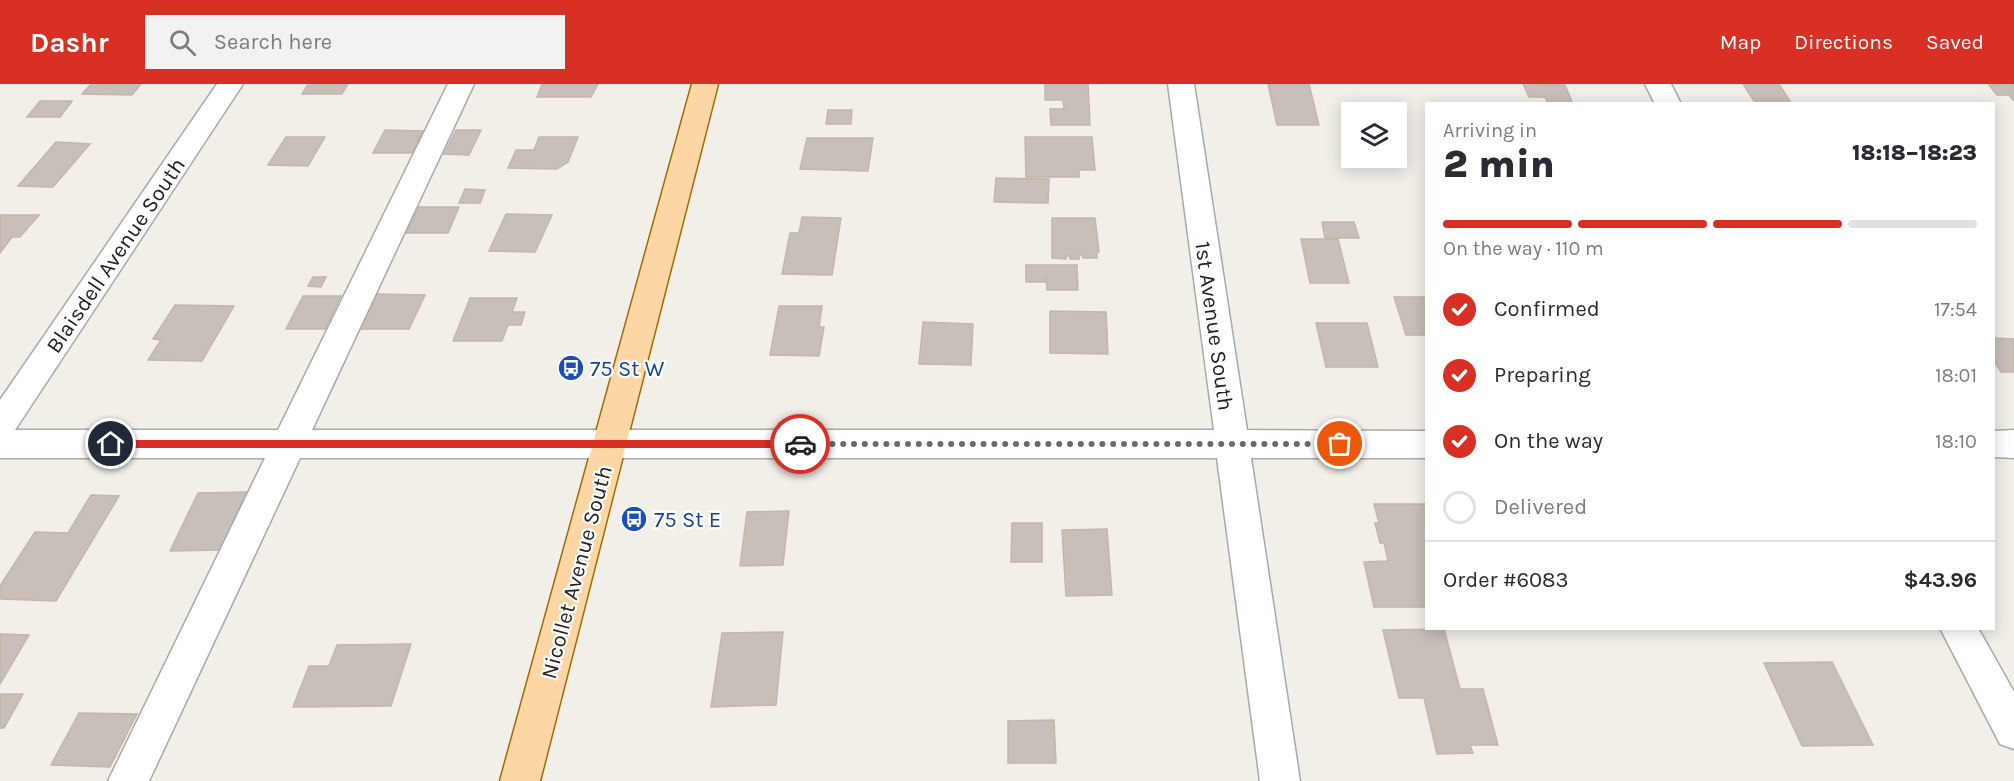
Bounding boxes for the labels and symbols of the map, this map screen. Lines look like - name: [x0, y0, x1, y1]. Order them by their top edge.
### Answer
- street label: Blaisdell Avenue South: [41, 153, 191, 358]
- street label: 1st Avenue South: [1189, 240, 1239, 412]
- bus stop icon: 75 St W: [556, 353, 586, 383]
- place label: 75 St W: [590, 356, 665, 382]
- courier: [770, 414, 830, 474]
- pin: [85, 418, 136, 469]
- pin: [1314, 418, 1365, 469]
- street label: Nicollet Avenue South: [536, 463, 618, 682]
- bus stop icon: 75 St E: [619, 504, 649, 534]
- place label: 75 St E: [654, 507, 721, 533]

